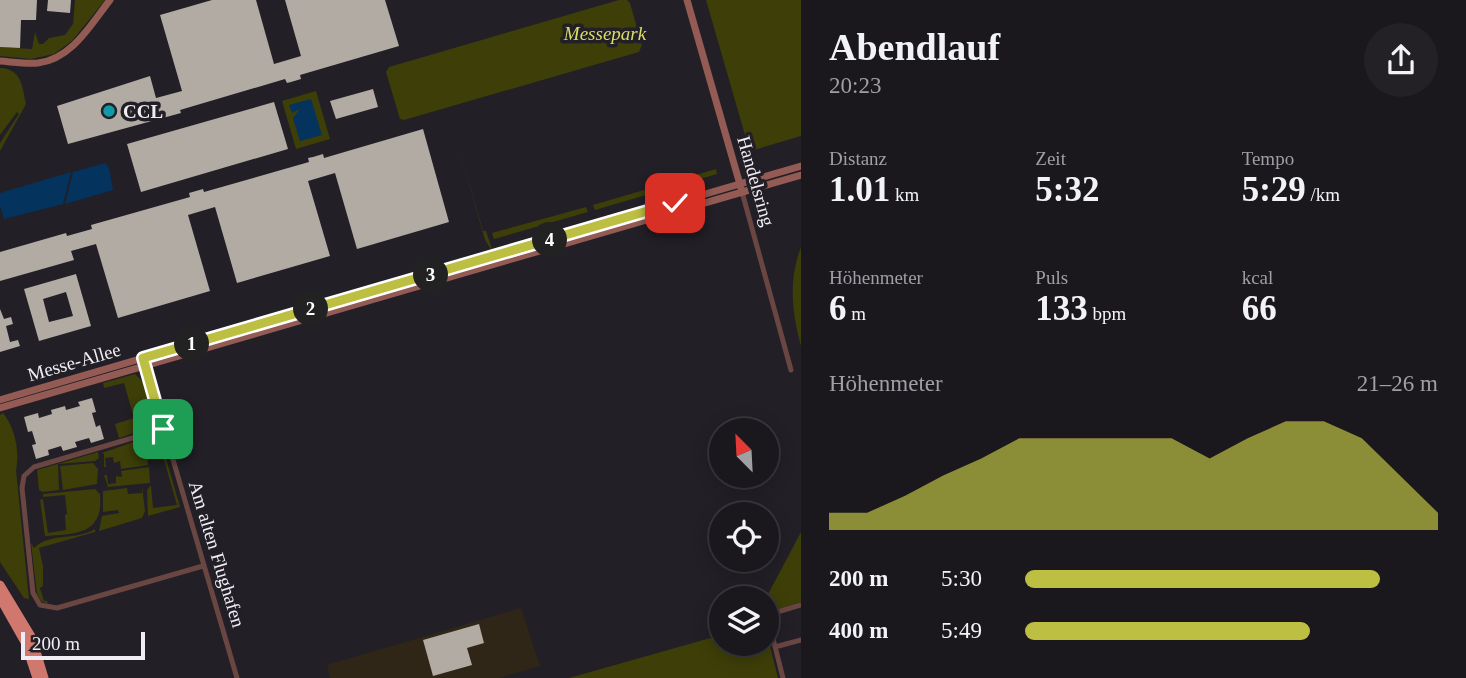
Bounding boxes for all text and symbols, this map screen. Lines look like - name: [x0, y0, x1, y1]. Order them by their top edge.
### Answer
- park label: Messepark: [563, 23, 647, 44]
- button: share: [1364, 23, 1438, 97]
- text: Abendlauf: [829, 26, 1000, 68]
- text: 20:23: [829, 73, 881, 98]
- place label: CCL: [123, 101, 163, 122]
- marker: CCL: [101, 103, 117, 119]
- street label: Handelsring: [733, 133, 779, 229]
- text: Distanz: [829, 148, 887, 169]
- text: Zeit: [1035, 148, 1066, 169]
- text: Tempo: [1242, 148, 1294, 169]
- text: 1.01: [829, 170, 890, 209]
- text: 5:32: [1035, 170, 1099, 209]
- text: 5:29: [1242, 170, 1306, 209]
- pin: [645, 173, 705, 233]
- icon: check: [656, 184, 694, 222]
- text: km: [890, 184, 919, 205]
- text: /km: [1306, 184, 1340, 205]
- pin: 4: [532, 222, 568, 258]
- text: 4: [545, 229, 554, 250]
- pin: 3: [414, 258, 448, 292]
- text: 3: [426, 264, 435, 285]
- text: Höhenmeter: [829, 267, 923, 288]
- text: Puls: [1035, 267, 1068, 288]
- text: kcal: [1242, 267, 1273, 288]
- text: 6: [829, 289, 847, 328]
- text: 133: [1035, 289, 1088, 328]
- text: 66: [1242, 289, 1277, 328]
- pin: 2: [294, 292, 328, 326]
- text: 2: [306, 298, 315, 319]
- text: m: [847, 303, 866, 324]
- text: bpm: [1088, 303, 1126, 324]
- pin: 1: [174, 326, 210, 362]
- text: 1: [187, 333, 196, 354]
- street label: Messe-Allee: [25, 339, 123, 385]
- text: Höhenmeter: [829, 371, 943, 396]
- text: 21–26 m: [1357, 371, 1438, 396]
- pin: [133, 399, 193, 459]
- icon: arrive: [144, 410, 182, 448]
- north arrow: [709, 418, 779, 488]
- map controls: [709, 418, 779, 656]
- street label: Am alten Flughafen: [185, 478, 249, 630]
- button: locate: [709, 502, 779, 572]
- text: 200 m: [829, 566, 888, 591]
- text: 5:30: [941, 566, 982, 591]
- button: layers: [709, 586, 779, 656]
- text: 400 m: [829, 618, 888, 643]
- text: 5:49: [941, 618, 982, 643]
- scale bar: [21, 629, 145, 661]
- text: 200 m: [32, 633, 80, 654]

